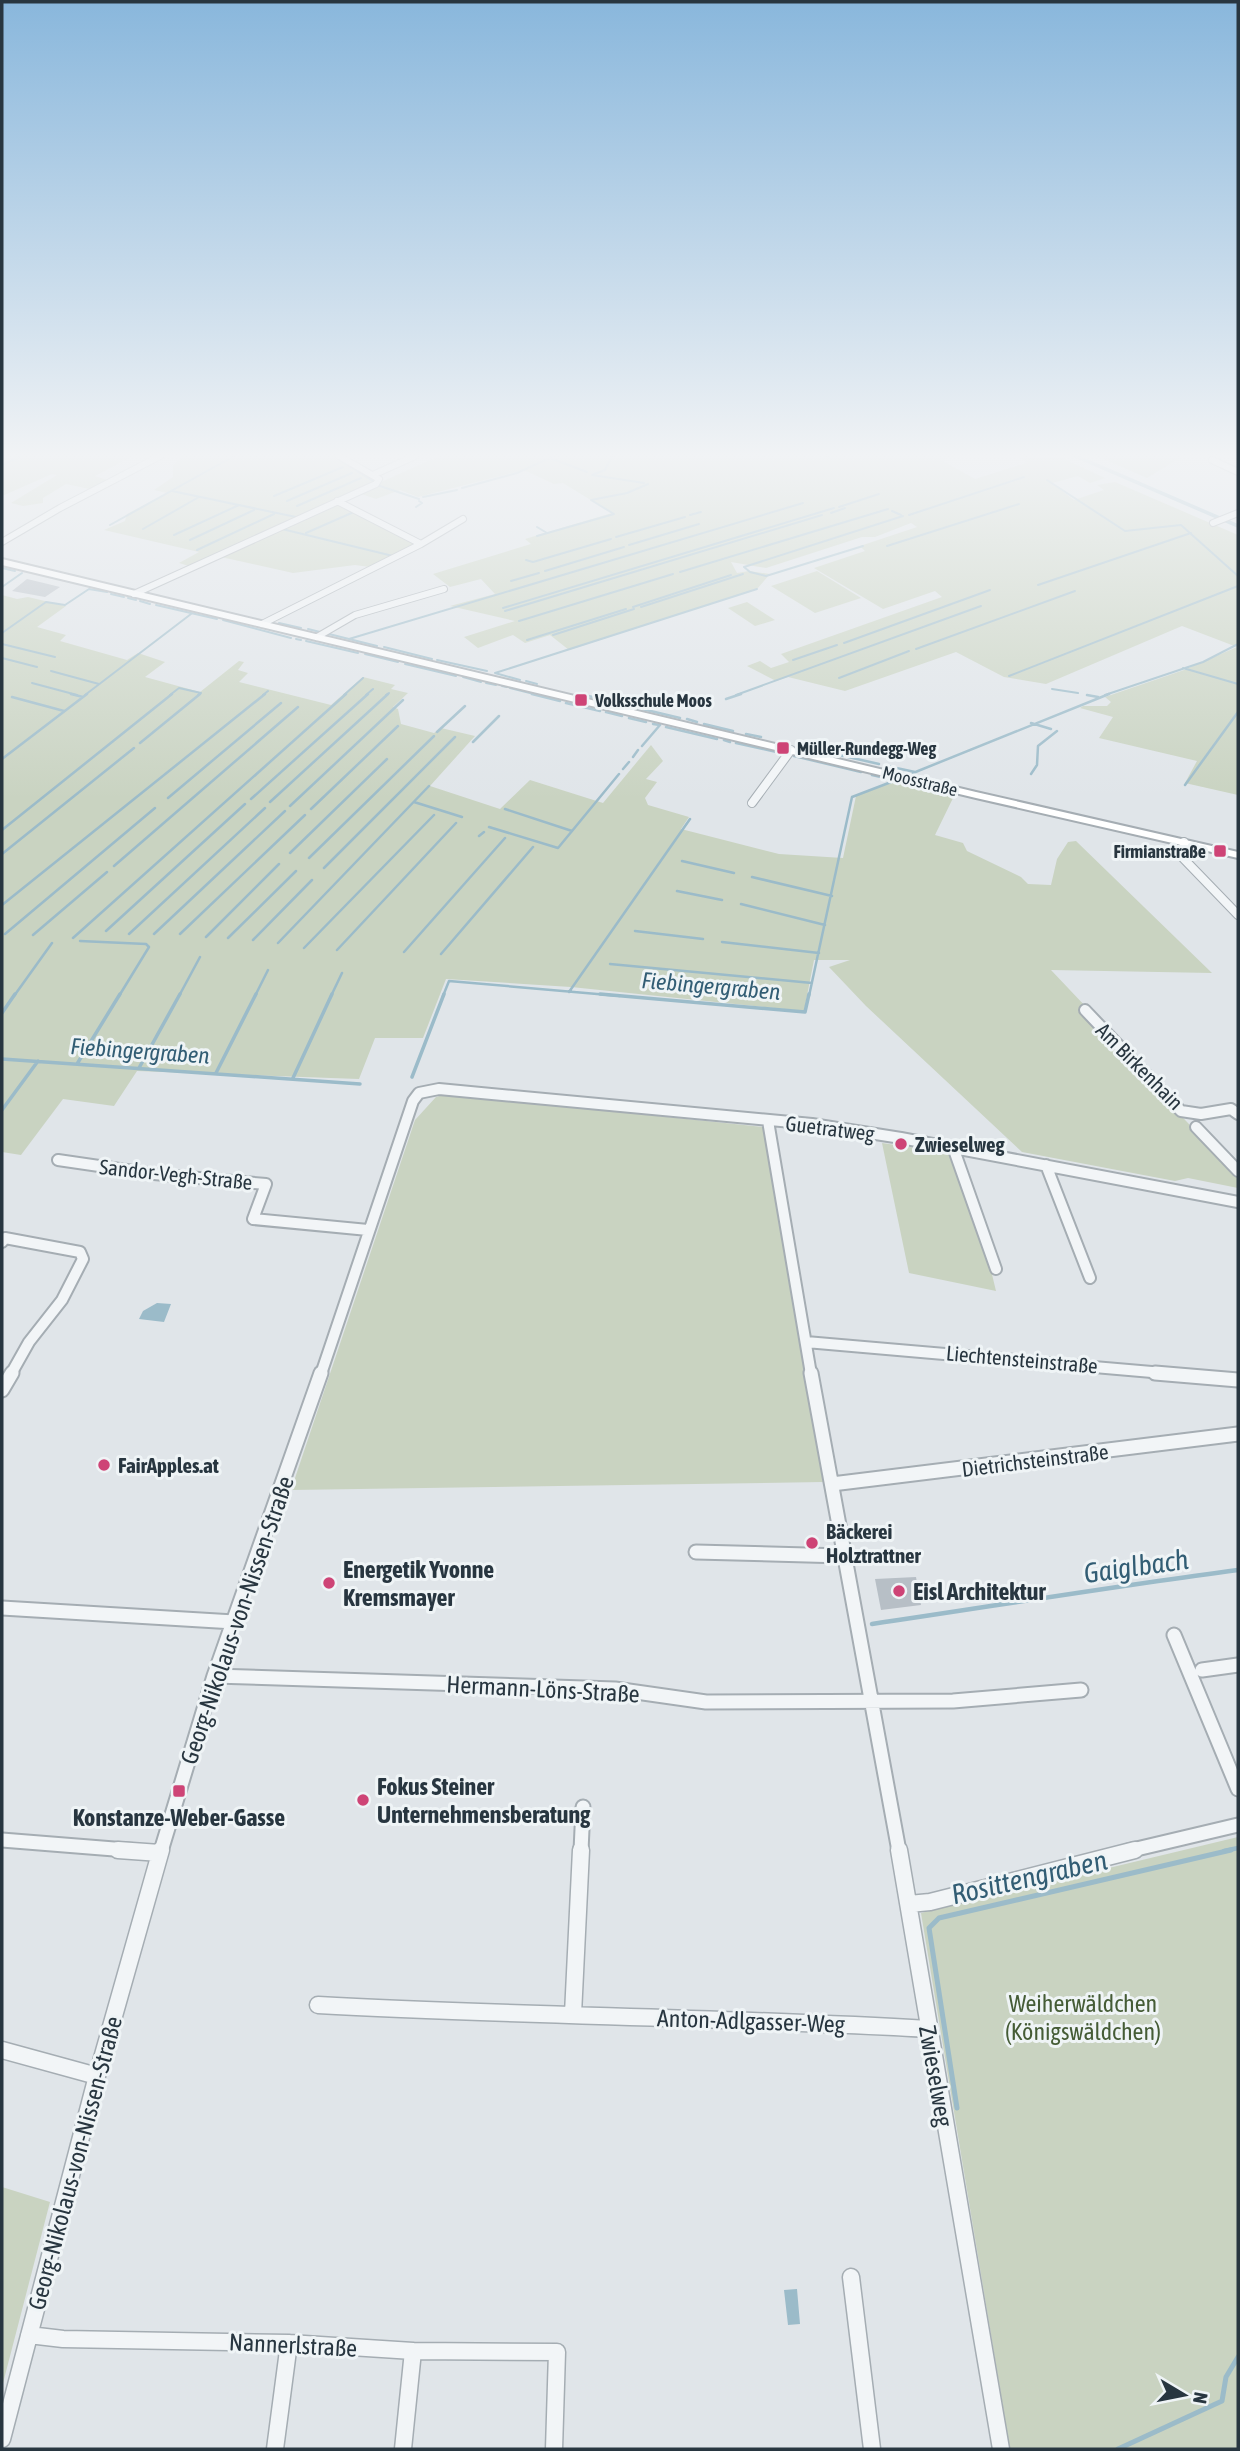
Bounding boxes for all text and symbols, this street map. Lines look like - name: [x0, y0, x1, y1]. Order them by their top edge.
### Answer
- place label: Volksschule Moos: [594, 690, 712, 711]
- marker: Volksschule Moos: [573, 692, 589, 708]
- place label: Müller-Rundegg-Weg: [797, 738, 937, 759]
- marker: Müller-Rundegg-Weg: [775, 740, 791, 756]
- street label: Moosstraße: [880, 762, 960, 800]
- place label: Firmianstraße: [1114, 841, 1206, 862]
- marker: Firmianstraße: [1212, 843, 1228, 859]
- water label: Fiebingergraben: [640, 967, 782, 1005]
- street label: Am Birkenhain: [1092, 1018, 1188, 1114]
- water label: Fiebingergraben: [70, 1033, 210, 1069]
- street label: Guetratweg: [784, 1111, 876, 1145]
- place label: Zwieselweg: [915, 1132, 1006, 1156]
- marker: Zwieselweg: [893, 1136, 909, 1152]
- street label: Sandor-Vegh-Straße: [98, 1154, 254, 1194]
- street label: Liechtensteinstraße: [945, 1340, 1099, 1378]
- street label: Dietrichsteinstraße: [960, 1439, 1110, 1481]
- place label: FairApples.at: [118, 1453, 219, 1477]
- marker: FairApples.at: [96, 1457, 112, 1473]
- street label: Georg-Nikolaus-von-Nissen-Straße: [175, 1472, 299, 1768]
- place label: Bäckerei Holztrattner: [826, 1519, 922, 1567]
- marker: Bäckerei Holztrattner: [804, 1535, 820, 1551]
- water label: Gaiglbach: [1082, 1543, 1191, 1589]
- place label: Energetik Yvonne Kremsmayer: [343, 1556, 494, 1611]
- marker: Energetik Yvonne Kremsmayer: [321, 1575, 337, 1591]
- place label: Eisl Architektur: [913, 1578, 1046, 1605]
- marker: Eisl Architektur: [891, 1583, 907, 1599]
- street label: Hermann-Löns-Straße: [446, 1670, 640, 1708]
- place label: Fokus Steiner Unternehmensberatung: [377, 1773, 591, 1828]
- marker: Konstanze-Weber-Gasse: [171, 1783, 187, 1799]
- marker: Fokus Steiner Unternehmensberatung: [355, 1792, 371, 1808]
- place label: Konstanze-Weber-Gasse: [73, 1804, 285, 1831]
- water label: Rosittengraben: [948, 1843, 1110, 1910]
- park label: Weiherwäldchen (Königswäldchen): [1005, 1990, 1161, 2045]
- street label: Anton-Adlgasser-Weg: [657, 2004, 846, 2038]
- street label: Georg-Nikolaus-von-Nissen-Straße: [23, 2013, 127, 2313]
- street label: Zwieselweg: [914, 2023, 958, 2129]
- street label: Nannerlstraße: [228, 2328, 358, 2362]
- north arrow: [1149, 2360, 1219, 2430]
- text: N: [1189, 2391, 1213, 2405]

